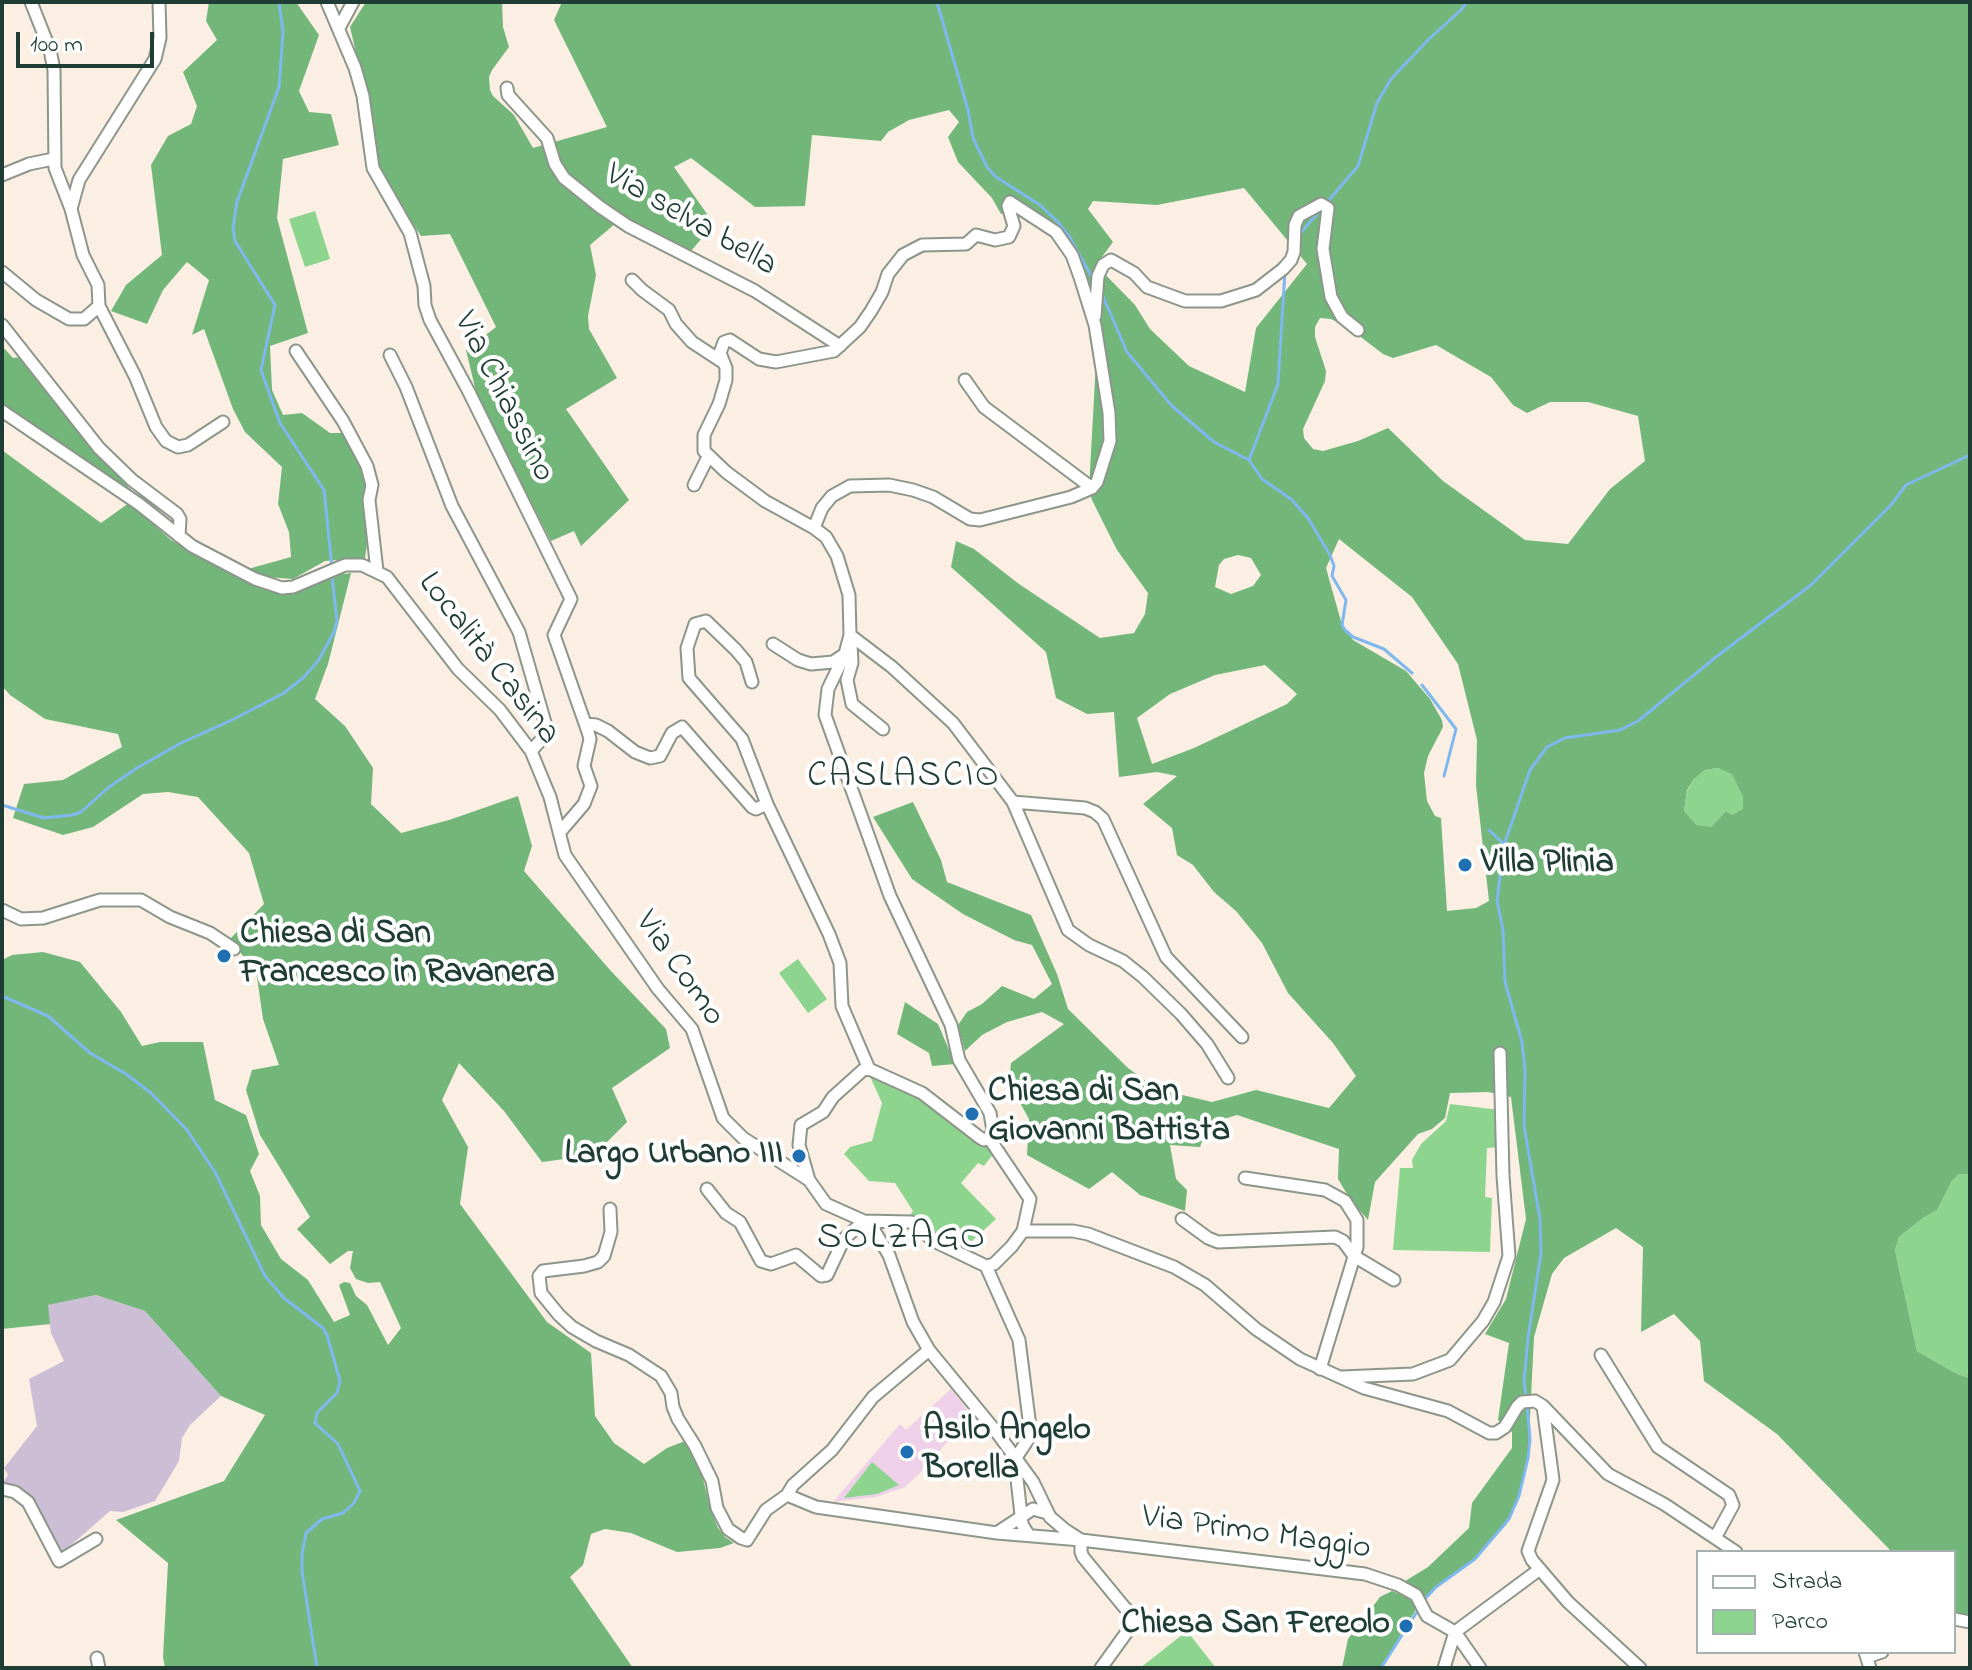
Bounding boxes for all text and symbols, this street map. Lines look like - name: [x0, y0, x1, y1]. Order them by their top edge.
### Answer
- scale bar: [20, 16, 158, 66]
- text: 100 m: [30, 28, 83, 63]
- street label: Via selva bella: [597, 156, 783, 288]
- street label: Via Chiassino: [442, 306, 562, 490]
- street label: Località Casina: [407, 565, 567, 755]
- district label: CASLASCIO: [807, 757, 1001, 801]
- place label: Villa Plinia: [1481, 845, 1614, 885]
- marker: Villa Plinia: [1456, 856, 1474, 874]
- street label: Via Como: [624, 905, 732, 1035]
- place label: Chiesa di San Francesco in Ravanera: [240, 916, 555, 996]
- marker: Chiesa di San Francesco in Ravanera: [215, 947, 233, 965]
- place label: Chiesa di San Giovanni Battista: [988, 1074, 1230, 1154]
- marker: Chiesa di San Giovanni Battista: [963, 1105, 981, 1123]
- place label: Largo Urbano III: [565, 1136, 783, 1176]
- marker: Largo Urbano III: [790, 1147, 808, 1165]
- district label: SOLZAGO: [817, 1218, 987, 1264]
- place label: Asilo Angelo Borella: [923, 1412, 1091, 1492]
- marker: Asilo Angelo Borella: [898, 1443, 916, 1461]
- street label: Via Primo Maggio: [1139, 1499, 1373, 1571]
- legend: [1696, 1550, 1956, 1654]
- text: Strada: [1772, 1565, 1842, 1600]
- text: Parco: [1772, 1605, 1828, 1640]
- place label: Chiesa San Fereolo: [1121, 1606, 1390, 1646]
- marker: Chiesa San Fereolo: [1397, 1617, 1415, 1635]

